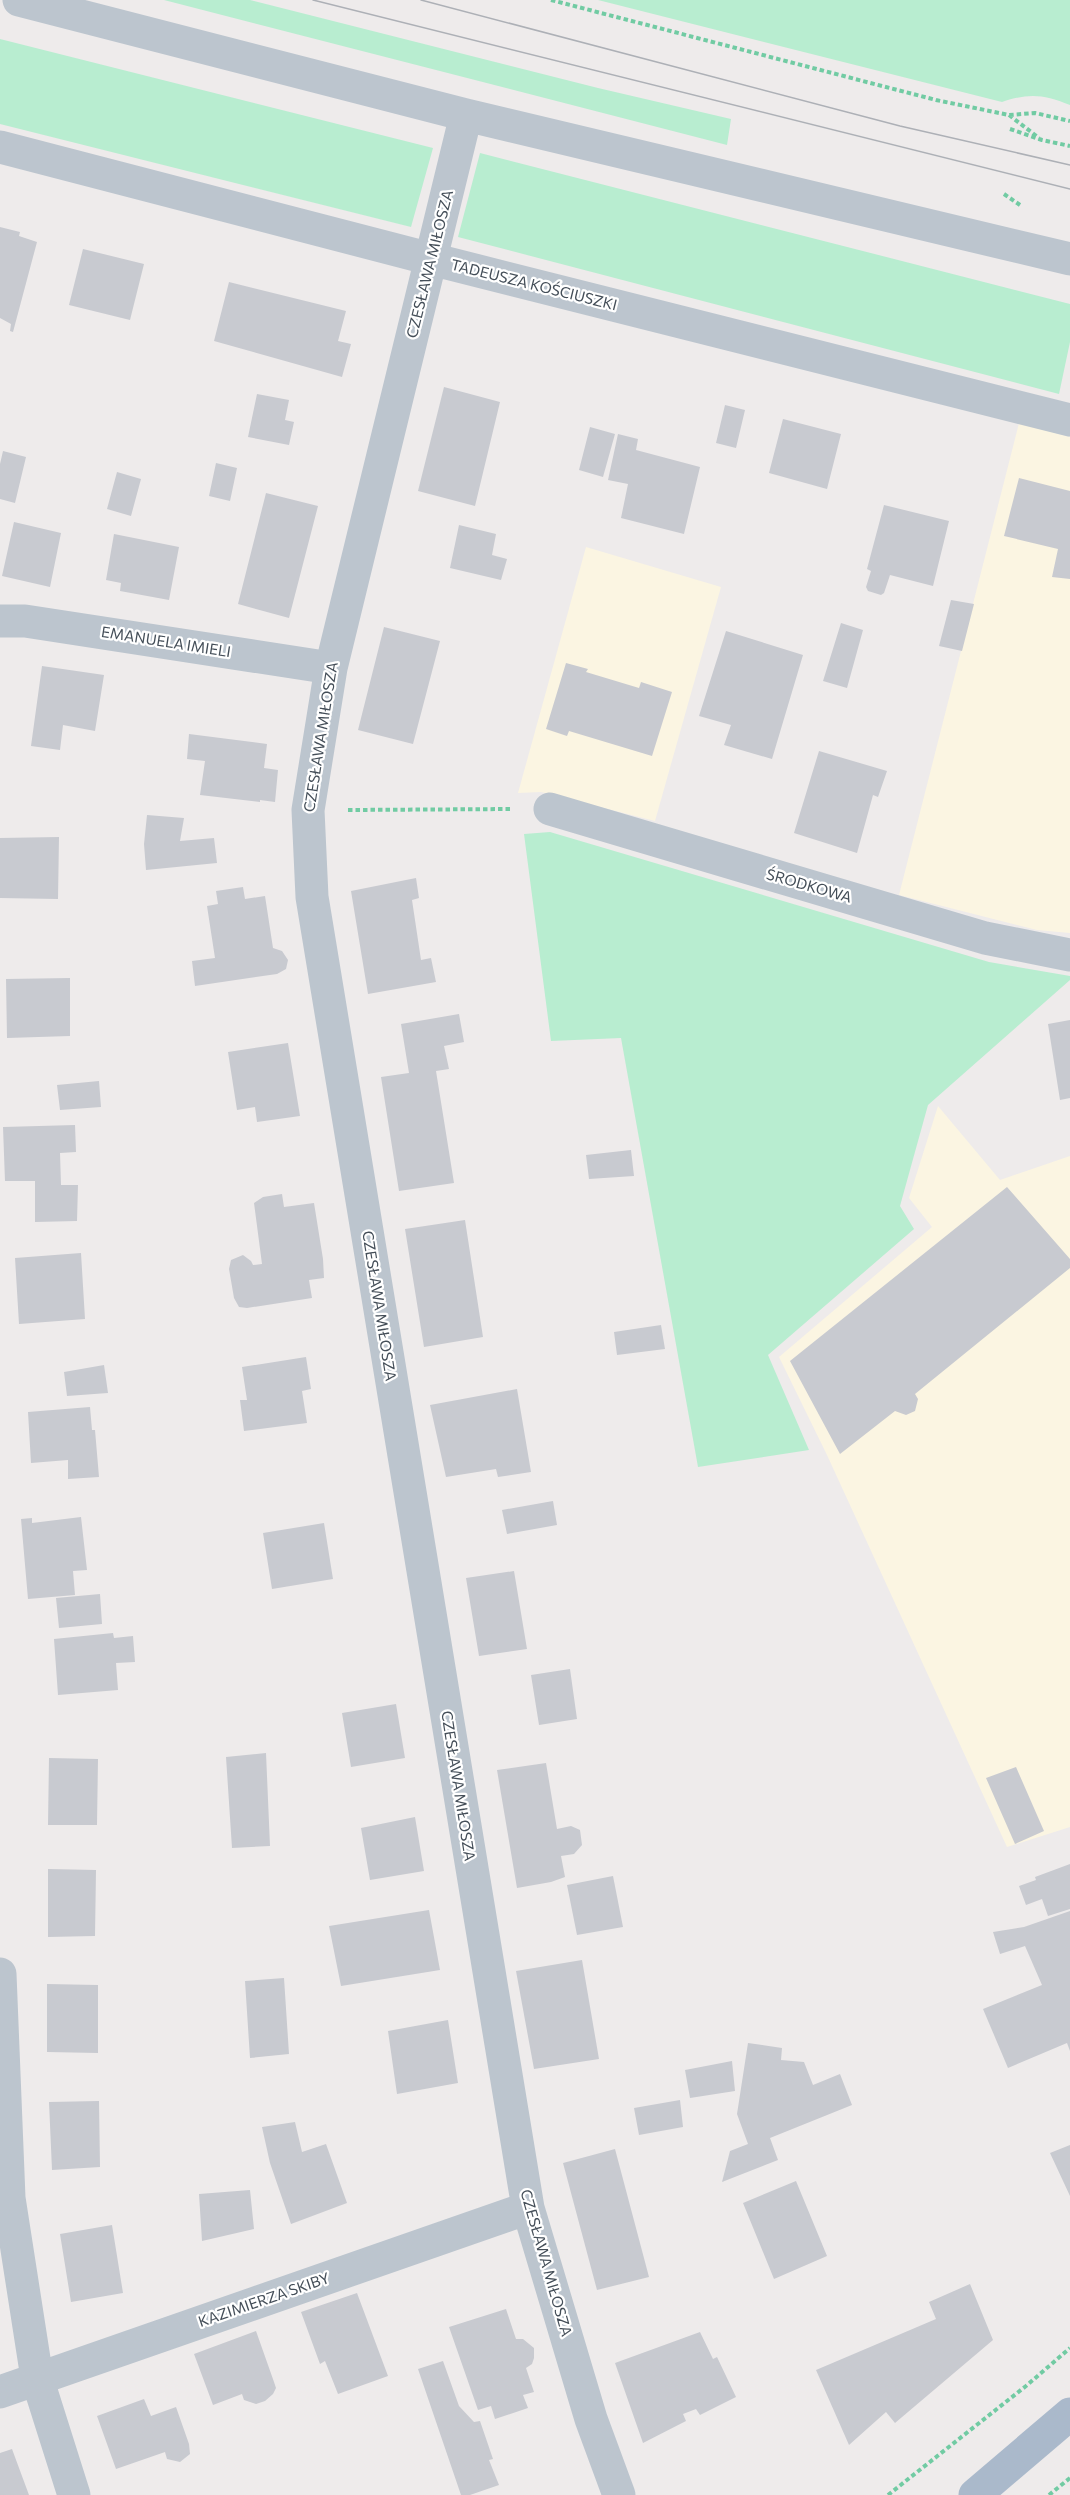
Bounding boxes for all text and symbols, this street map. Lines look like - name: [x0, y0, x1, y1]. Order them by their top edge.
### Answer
- street label: CZESŁAWA MIŁOSZA: [402, 188, 456, 340]
- street label: TADEUSZA KOŚCIUSZKI: [449, 254, 620, 313]
- street label: EMANUELA IMIELI: [100, 622, 232, 660]
- street label: CZESŁAWA MIŁOSZA: [299, 660, 341, 813]
- street label: ŚRODKOWA: [765, 863, 854, 906]
- street label: CZESŁAWA MIŁOSZA: [359, 1229, 401, 1382]
- street label: CZESŁAWA MIŁOSZA: [438, 1709, 480, 1862]
- street label: CZESŁAWA MIŁOSZA: [517, 2187, 577, 2338]
- street label: KAZIMIERZA SKIBY: [196, 2268, 332, 2330]

